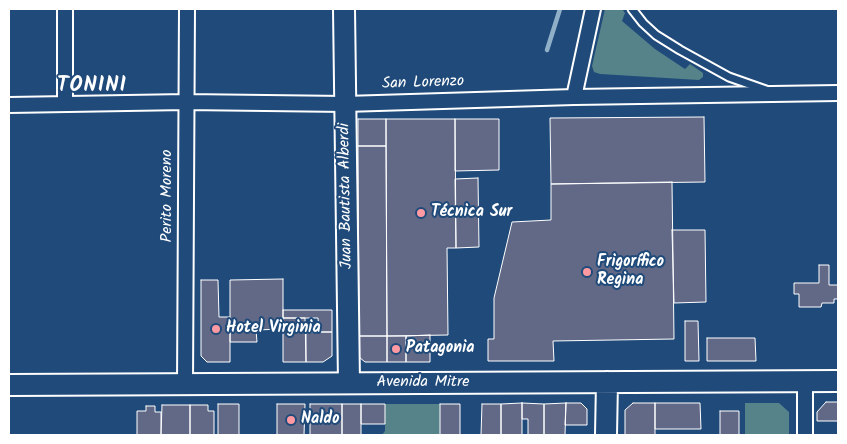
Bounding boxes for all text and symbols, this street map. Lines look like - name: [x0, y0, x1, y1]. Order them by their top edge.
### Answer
- street label: San Lorenzo: [382, 73, 464, 95]
- district label: TONINI: [56, 74, 128, 100]
- street label: Juan Bautista Alberdi: [336, 123, 358, 269]
- street label: Perito Moreno: [158, 150, 178, 242]
- place label: Técnica Sur: [431, 203, 512, 223]
- marker: Técnica Sur: [415, 207, 427, 219]
- place label: Frigorífico Regina: [597, 253, 664, 291]
- marker: Frigorífico Regina: [581, 266, 593, 278]
- place label: Hotel Virginia: [226, 319, 321, 339]
- marker: Hotel Virginia: [210, 323, 222, 335]
- place label: Patagonia: [406, 339, 474, 359]
- marker: Patagonia: [390, 343, 402, 355]
- street label: Avenida Mitre: [376, 373, 470, 393]
- place label: Naldo: [301, 410, 339, 430]
- marker: Naldo: [285, 414, 297, 426]

